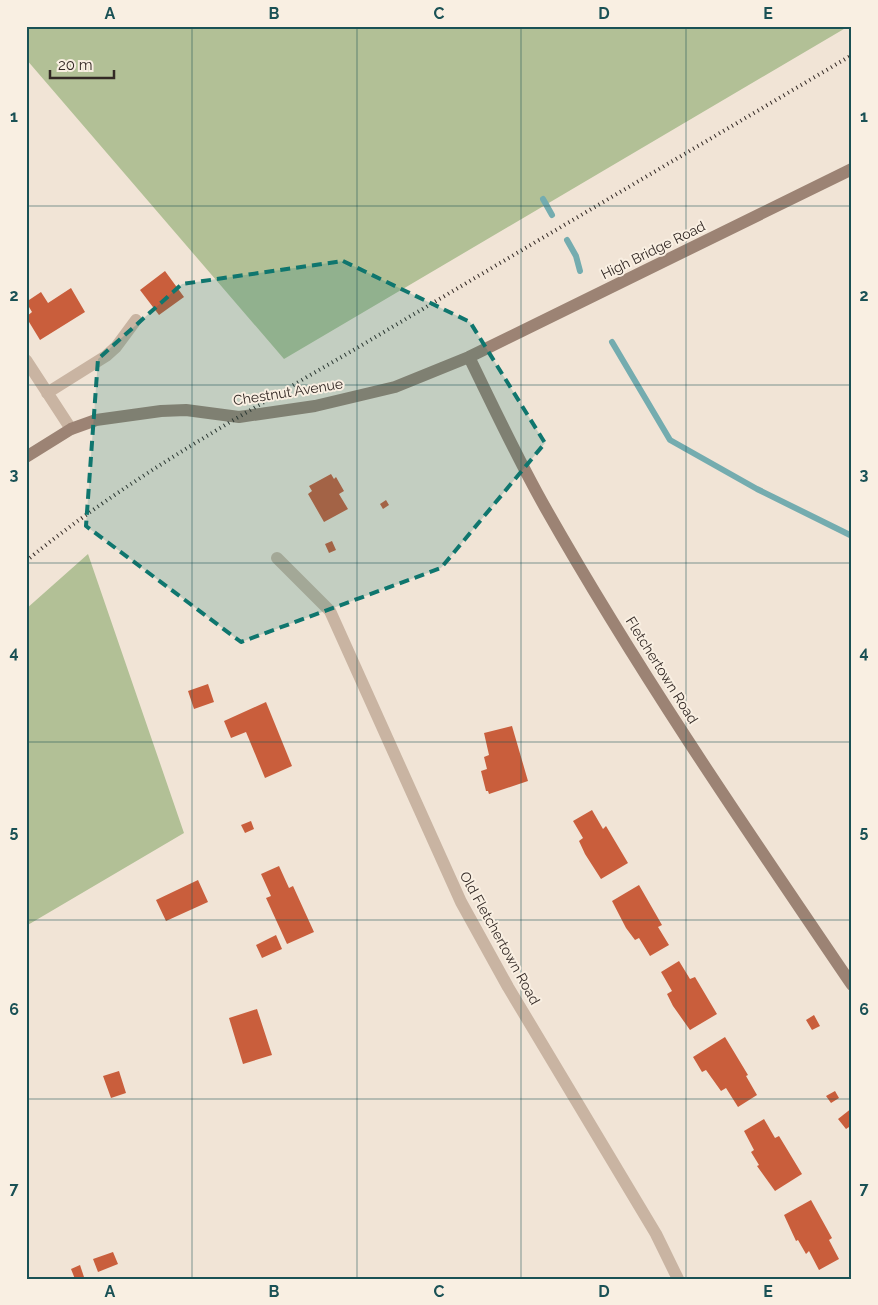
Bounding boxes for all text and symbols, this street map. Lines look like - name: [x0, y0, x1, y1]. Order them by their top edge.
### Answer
- text: A: [105, 4, 116, 23]
- text: B: [269, 4, 280, 23]
- text: C: [434, 4, 445, 23]
- text: D: [598, 4, 610, 23]
- text: E: [763, 4, 773, 23]
- scale bar: [50, 48, 114, 80]
- text: 20 m: [58, 56, 93, 74]
- text: 1: [10, 107, 18, 126]
- text: 1: [860, 107, 868, 126]
- street label: High Bridge Road: [598, 218, 708, 282]
- text: 2: [9, 286, 19, 305]
- text: 2: [859, 286, 869, 305]
- street label: Chestnut Avenue: [232, 375, 344, 409]
- text: 3: [10, 465, 19, 484]
- text: 3: [860, 465, 869, 484]
- street label: Fletchertown Road: [623, 614, 701, 726]
- text: 4: [9, 643, 19, 662]
- text: 4: [859, 643, 869, 662]
- text: 5: [10, 822, 19, 841]
- text: 5: [860, 822, 869, 841]
- street label: Old Fletchertown Road: [457, 869, 543, 1007]
- text: 6: [9, 1000, 19, 1019]
- text: 6: [859, 1000, 869, 1019]
- text: 7: [10, 1179, 19, 1198]
- text: 7: [860, 1179, 869, 1198]
- text: A: [105, 1282, 116, 1301]
- text: B: [269, 1282, 280, 1301]
- text: C: [434, 1282, 445, 1301]
- text: D: [598, 1282, 610, 1301]
- text: E: [763, 1282, 773, 1301]

